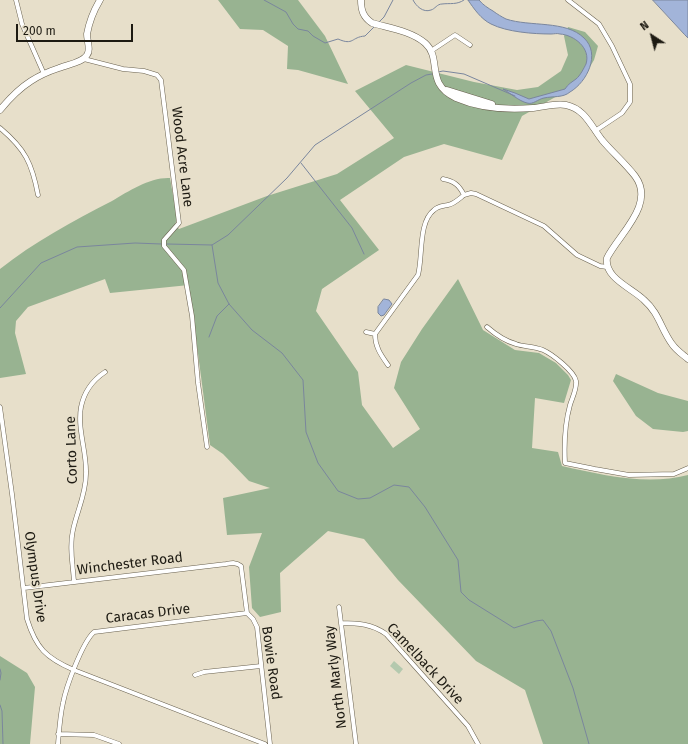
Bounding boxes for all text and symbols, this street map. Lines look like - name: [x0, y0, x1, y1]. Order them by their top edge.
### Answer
- scale bar: [18, 16, 135, 42]
- north arrow: [632, 16, 672, 56]
- text: N: [638, 18, 651, 33]
- text: 200 m: [23, 24, 56, 38]
- street label: Wood Acre Lane: [167, 106, 197, 208]
- street label: Corto Lane: [62, 416, 82, 484]
- street label: Olympus Drive: [20, 530, 50, 624]
- street label: Winchester Road: [76, 549, 184, 579]
- street label: Caracas Drive: [105, 600, 191, 628]
- street label: Camelback Drive: [383, 620, 467, 708]
- street label: North Marly Way: [321, 624, 351, 730]
- street label: Bowie Road: [258, 625, 284, 701]

